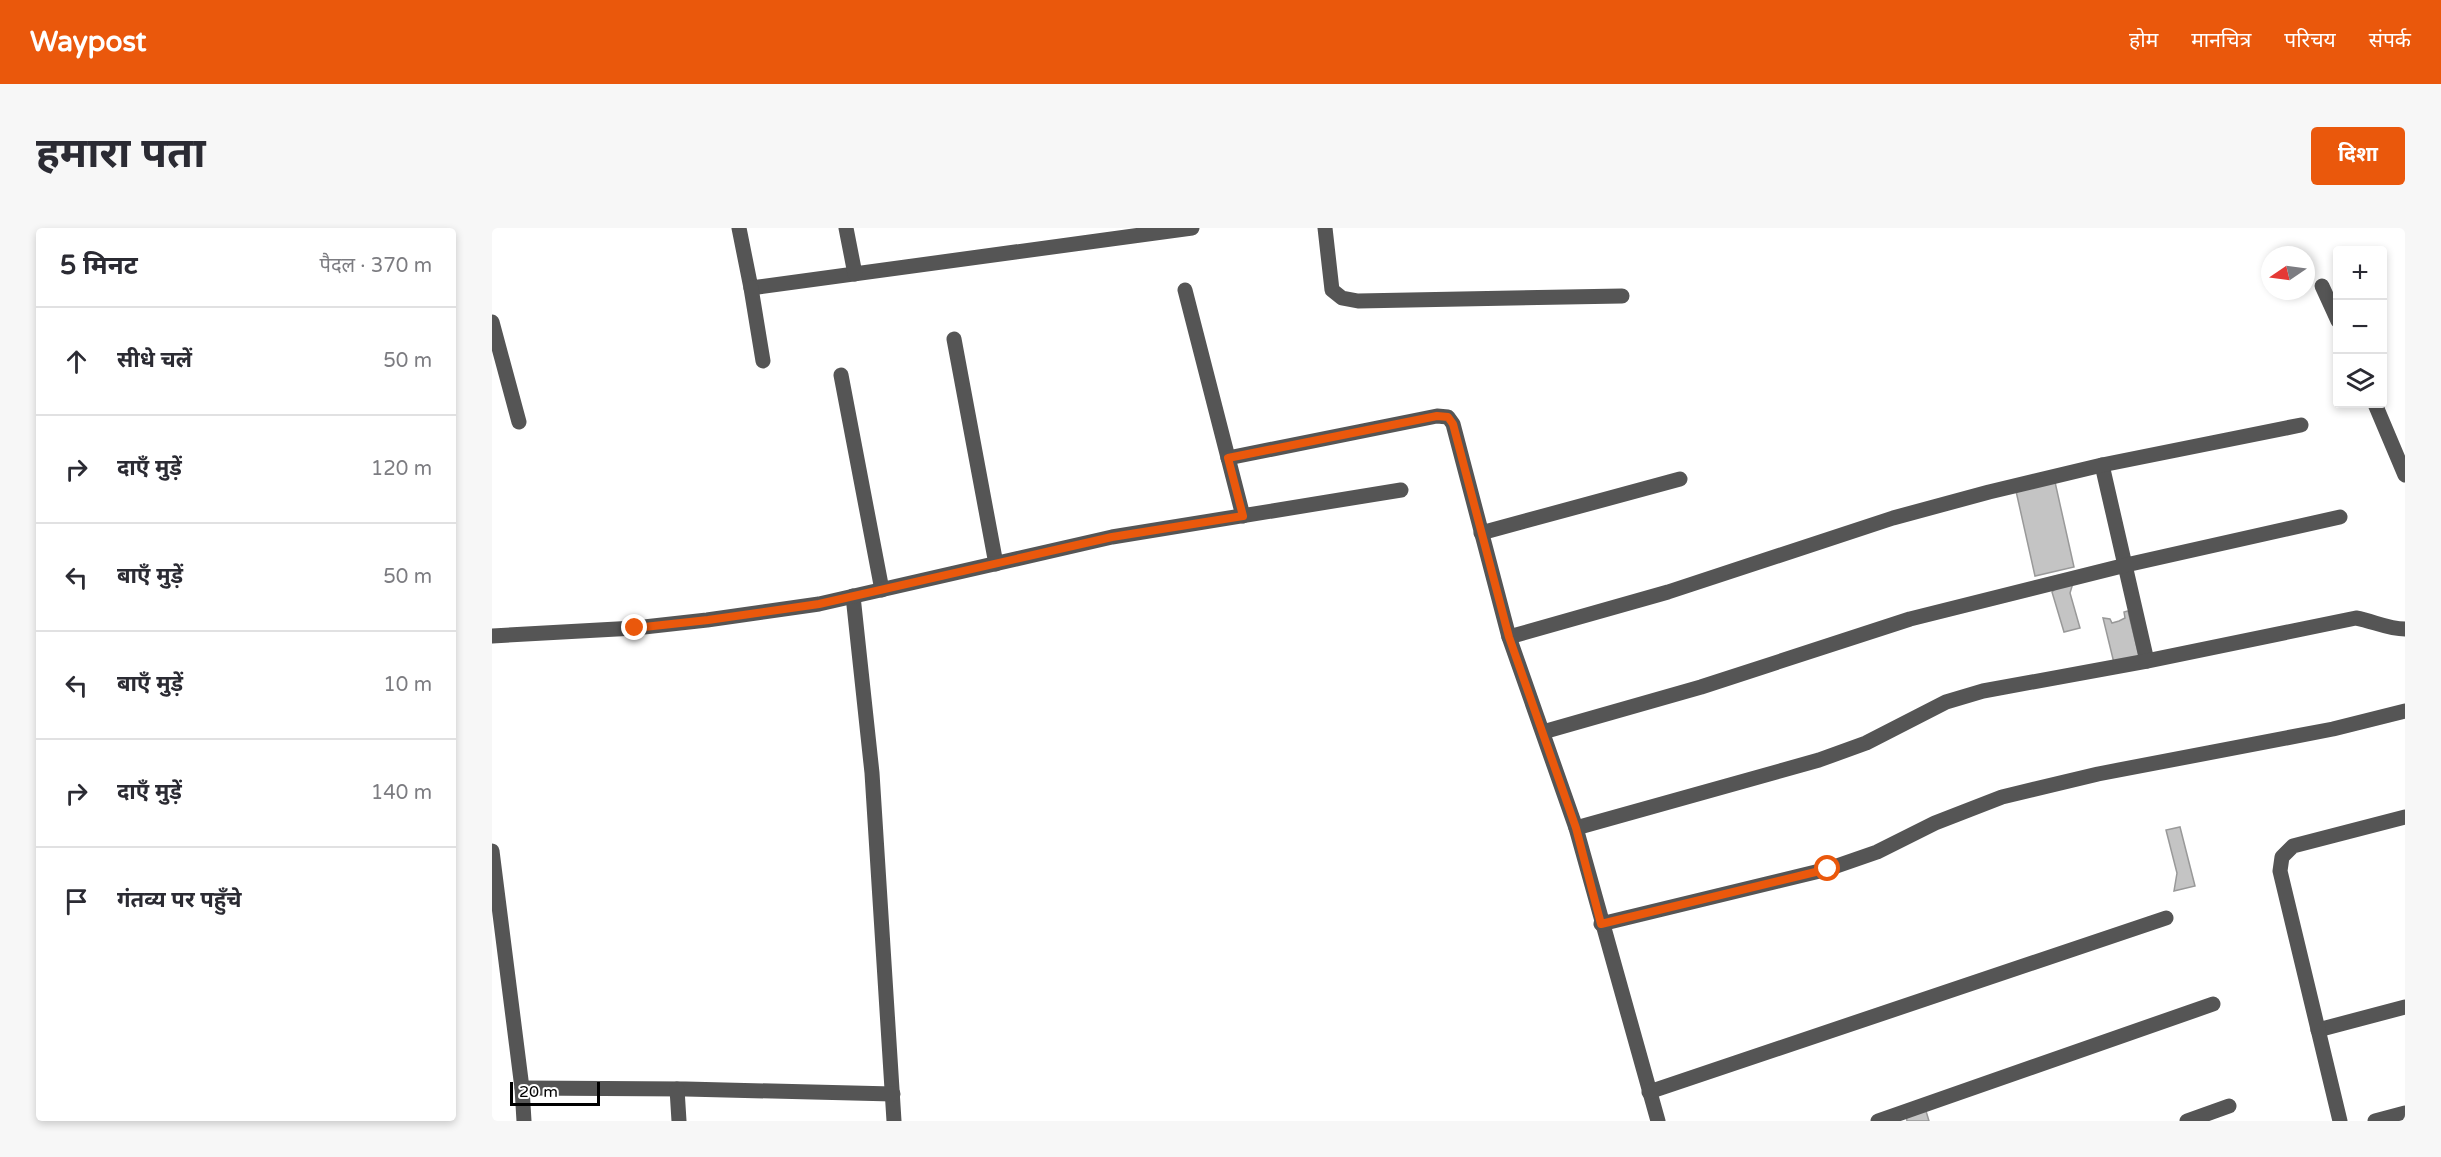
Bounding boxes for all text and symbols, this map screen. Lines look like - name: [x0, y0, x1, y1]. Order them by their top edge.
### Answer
- text: Waypost: [30, 25, 146, 59]
- text: होम: [2129, 28, 2158, 53]
- text: मानचित्र: [2191, 28, 2251, 53]
- text: परिचय: [2284, 28, 2336, 53]
- text: संपर्क: [2369, 28, 2411, 53]
- button: दिशा: [2311, 127, 2405, 185]
- text: हमारा पता: [36, 128, 206, 179]
- north arrow: [2261, 246, 2315, 300]
- map controls: [2333, 246, 2387, 408]
- button: +: [2333, 246, 2387, 300]
- text: 5 मिनट: [60, 250, 138, 281]
- text: पैदल · 370 m: [320, 254, 432, 278]
- button: −: [2333, 300, 2387, 354]
- icon: ahead: [60, 345, 93, 378]
- text: सीधे चलें: [117, 347, 192, 373]
- text: 50 m: [383, 349, 432, 373]
- button: layers: [2333, 354, 2387, 408]
- icon: right: [60, 453, 93, 486]
- text: दाएँ मुड़ें: [117, 455, 182, 481]
- text: 120 m: [371, 457, 432, 481]
- icon: left: [60, 561, 93, 594]
- text: बाएँ मुड़ें: [117, 563, 183, 589]
- text: 50 m: [383, 565, 432, 589]
- route end: [621, 614, 647, 640]
- icon: left: [60, 669, 93, 702]
- text: बाएँ मुड़ें: [117, 671, 183, 697]
- text: 10 m: [383, 673, 432, 697]
- icon: right: [60, 777, 93, 810]
- text: दाएँ मुड़ें: [117, 779, 182, 805]
- text: 140 m: [371, 781, 432, 805]
- route start: [1814, 855, 1840, 881]
- icon: arrive: [60, 885, 93, 918]
- text: गंतव्य पर पहुँचे: [117, 887, 242, 913]
- scale bar: [510, 1079, 600, 1106]
- text: 20 m: [519, 1082, 558, 1102]

